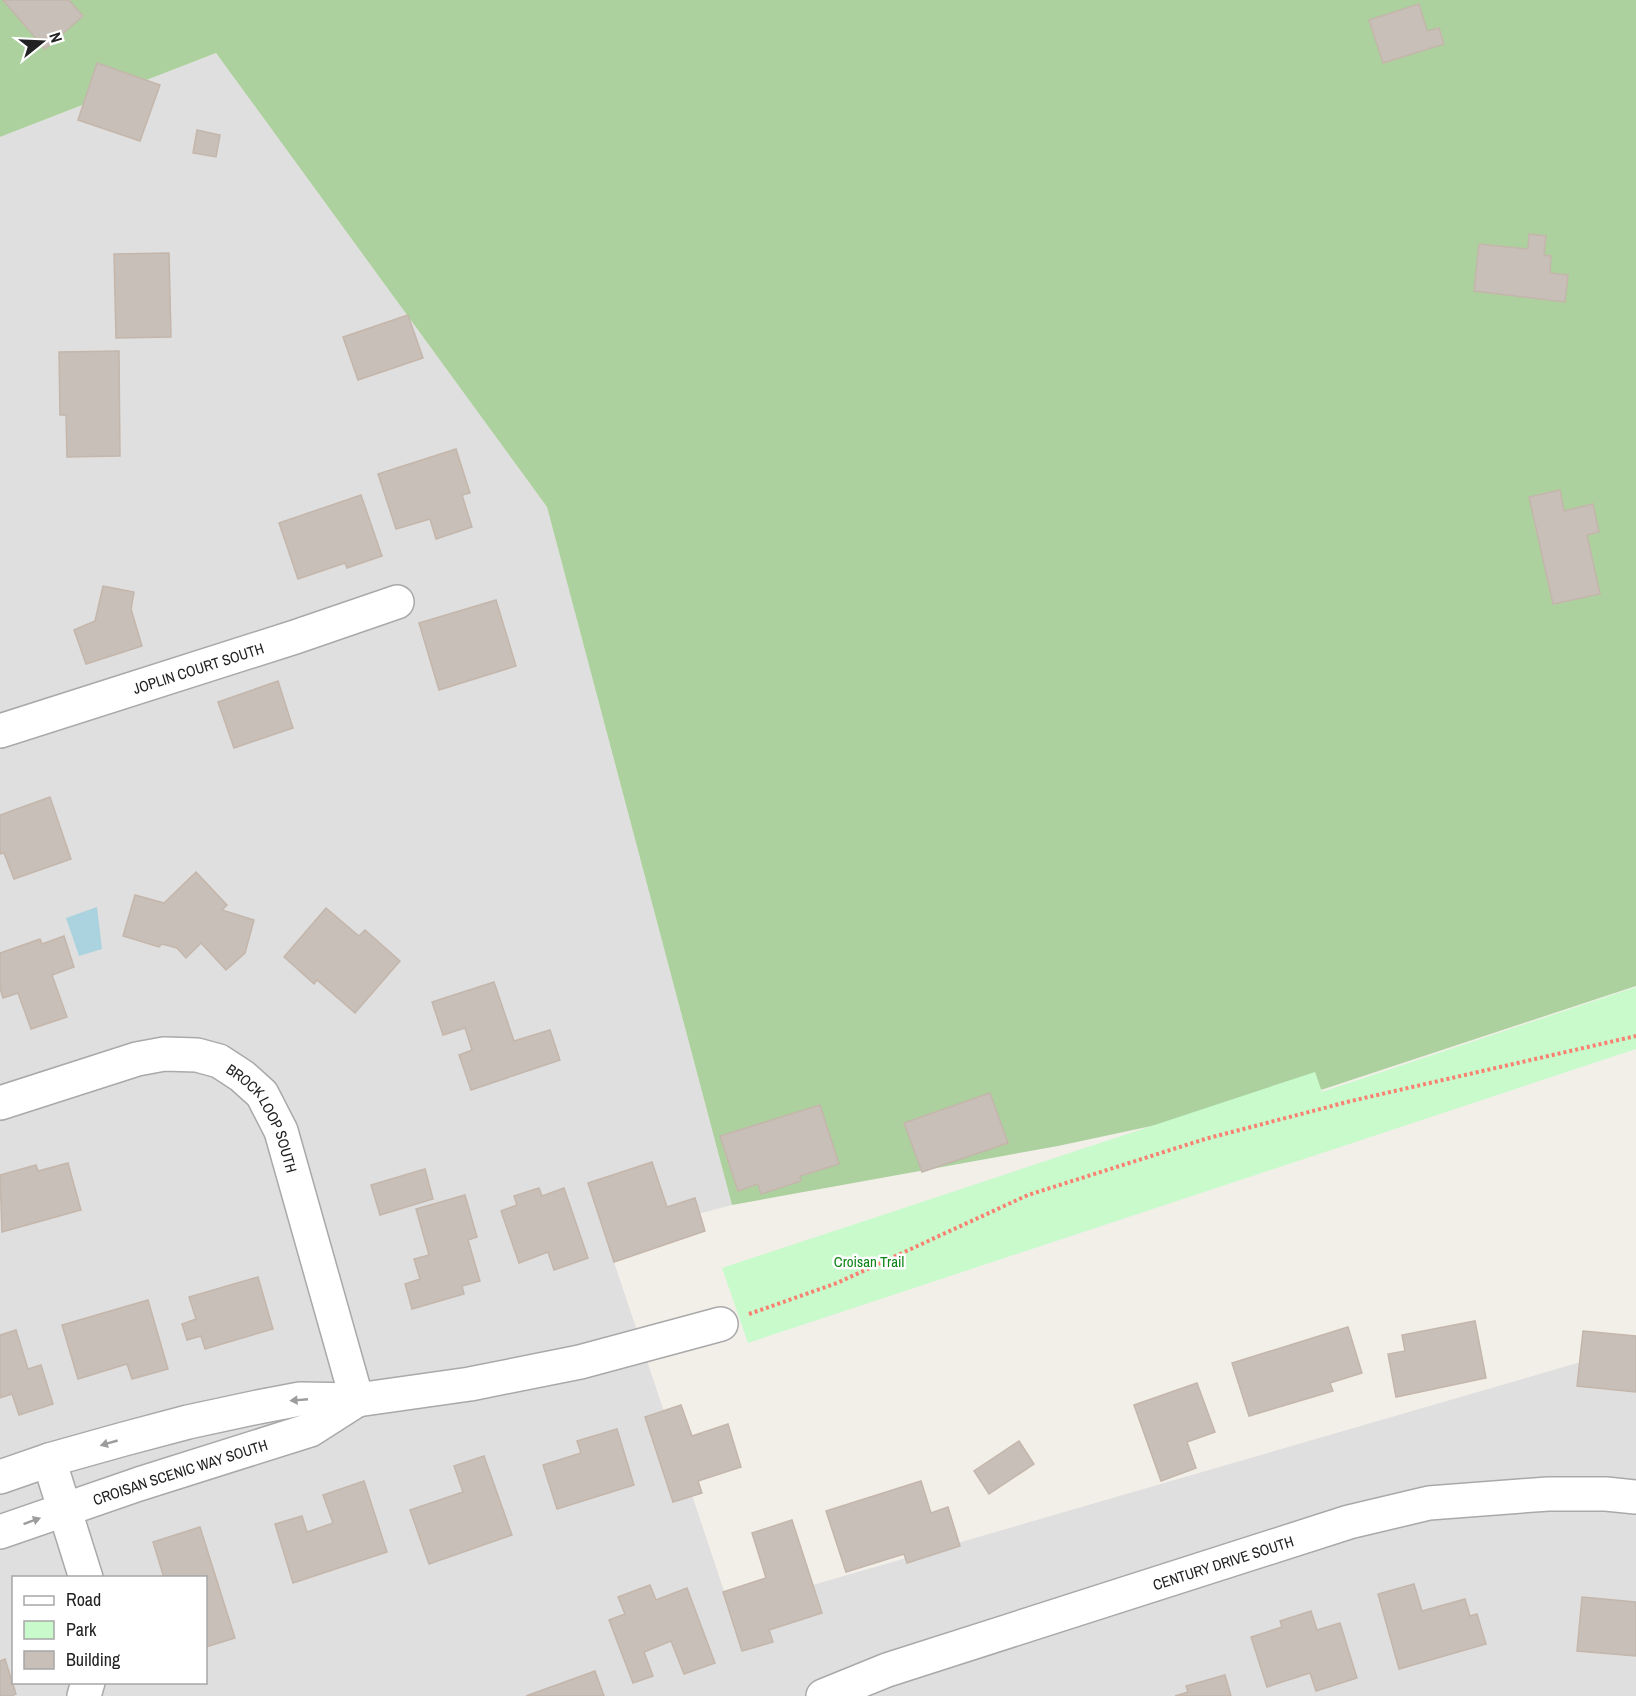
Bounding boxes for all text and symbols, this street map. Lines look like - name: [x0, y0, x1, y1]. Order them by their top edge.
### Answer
- north arrow: [12, 12, 72, 72]
- text: N: [44, 29, 68, 45]
- street label: JOPLIN COURT SOUTH: [130, 637, 266, 699]
- street label: BROCK LOOP SOUTH: [222, 1058, 303, 1175]
- park label: Croisan Trail: [834, 1251, 904, 1272]
- one-way arrow: [289, 1395, 308, 1405]
- street label: CROISAN SCENIC WAY SOUTH: [90, 1434, 270, 1510]
- one-way arrow: [100, 1439, 118, 1449]
- one-way arrow: [23, 1515, 41, 1525]
- street label: CENTURY DRIVE SOUTH: [1150, 1530, 1296, 1595]
- legend: [12, 1576, 207, 1684]
- text: Road: [66, 1587, 101, 1612]
- text: Park: [66, 1617, 97, 1642]
- text: Building: [66, 1647, 121, 1672]

